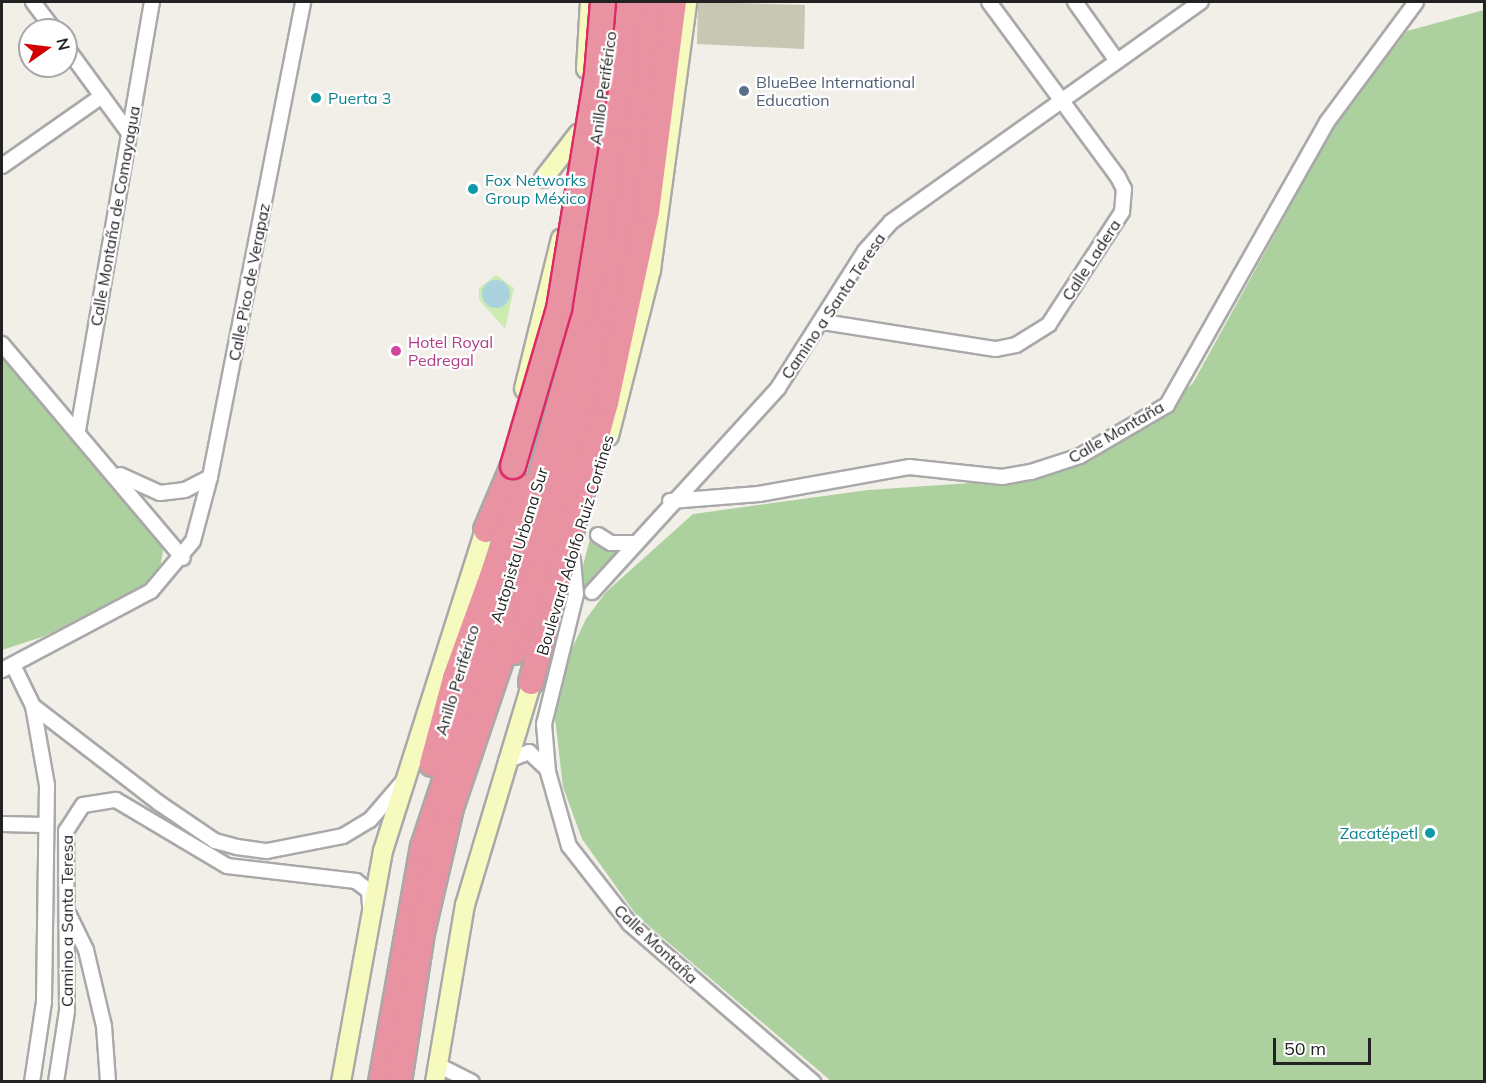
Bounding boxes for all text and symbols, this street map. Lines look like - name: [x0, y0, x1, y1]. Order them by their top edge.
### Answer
- north arrow: [18, 18, 78, 78]
- street label: Anillo Periférico: [586, 30, 620, 146]
- text: N: [52, 36, 75, 52]
- place label: BlueBee International Education: [756, 72, 915, 110]
- marker: BlueBee International Education: [737, 84, 751, 98]
- place label: Puerta 3: [328, 88, 391, 108]
- marker: Puerta 3: [309, 91, 323, 105]
- street label: Calle Montaña de Comayagua: [86, 104, 144, 328]
- place label: Fox Networks Group México: [485, 170, 586, 208]
- marker: Fox Networks Group México: [466, 182, 480, 196]
- street label: Calle Pico de Verapaz: [224, 201, 274, 363]
- street label: Calle Ladera: [1058, 216, 1124, 304]
- street label: Camino a Santa Teresa: [777, 229, 889, 383]
- place label: Hotel Royal Pedregal: [408, 332, 493, 370]
- marker: Hotel Royal Pedregal: [389, 344, 403, 358]
- street label: Calle Montaña: [1065, 397, 1167, 467]
- street label: Boulevard Adolfo Ruiz Cortines: [532, 432, 618, 658]
- street label: Autopista Urbana Sur: [486, 465, 552, 625]
- street label: Anillo Periférico: [431, 622, 483, 738]
- place label: Zacatépetl: [1340, 823, 1418, 843]
- marker: Zacatépetl: [1423, 826, 1437, 840]
- street label: Camino a Santa Teresa: [57, 835, 77, 1007]
- street label: Calle Montaña: [610, 900, 702, 988]
- scale bar: [1276, 1026, 1374, 1064]
- text: 50 m: [1284, 1037, 1326, 1060]

